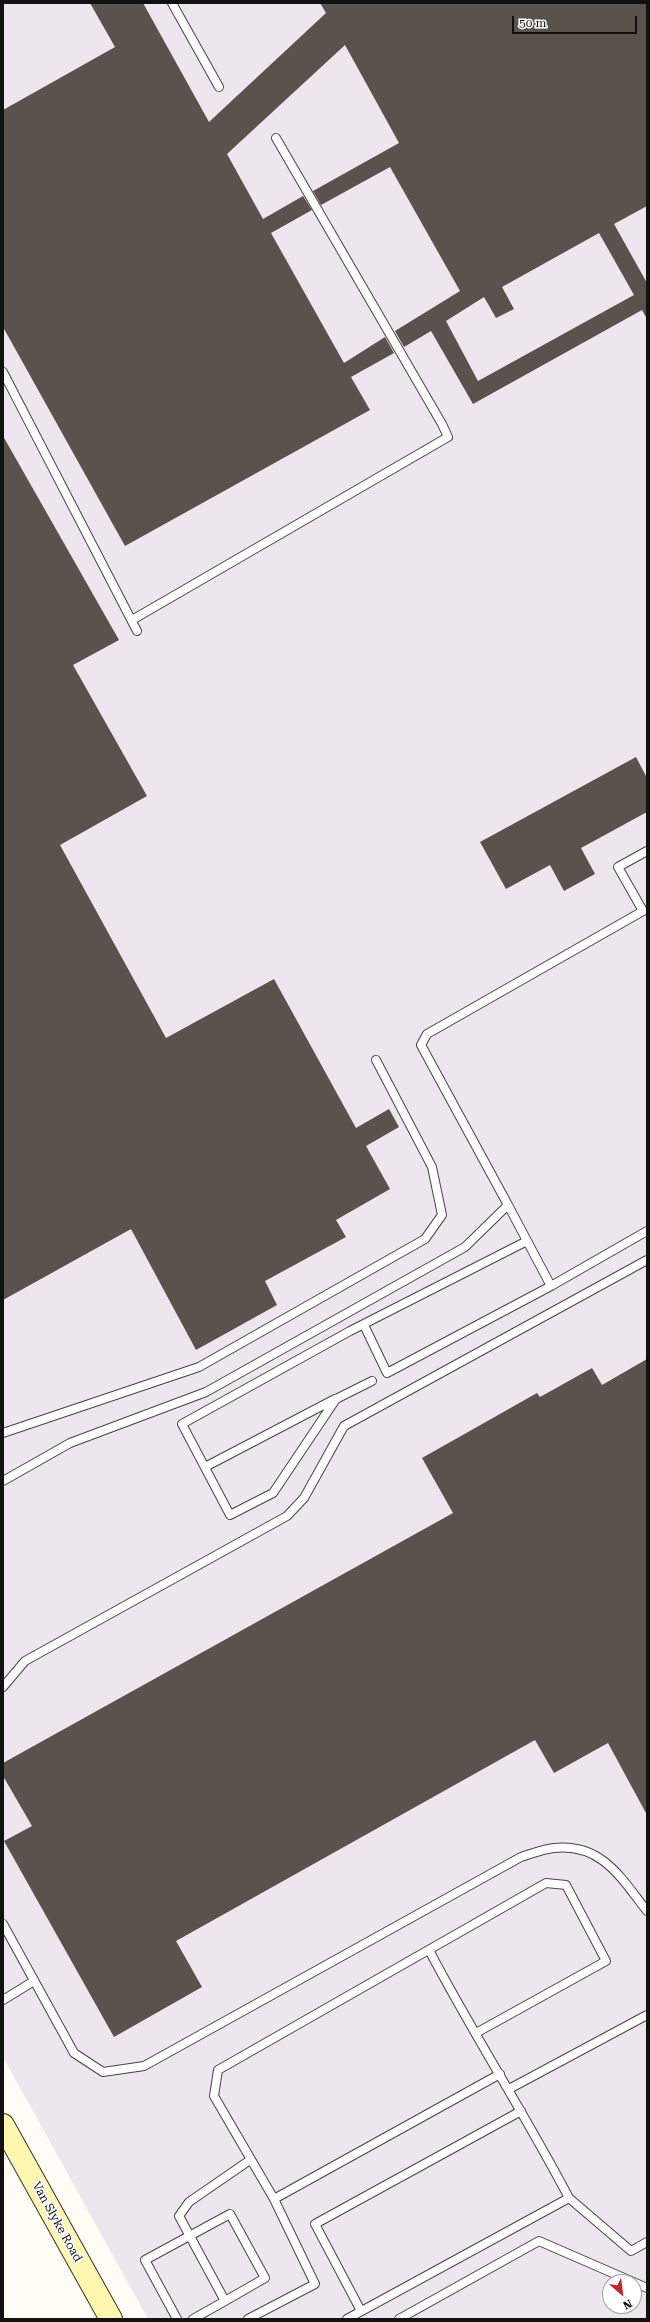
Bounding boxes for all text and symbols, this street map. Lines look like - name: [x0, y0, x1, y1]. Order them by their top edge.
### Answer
- scale bar: [514, 8, 639, 34]
- text: 50 m: [519, 16, 546, 30]
- street label: Van Slyke Road: [29, 2179, 85, 2265]
- north arrow: [602, 2274, 642, 2314]
- text: N: [621, 2296, 634, 2312]

